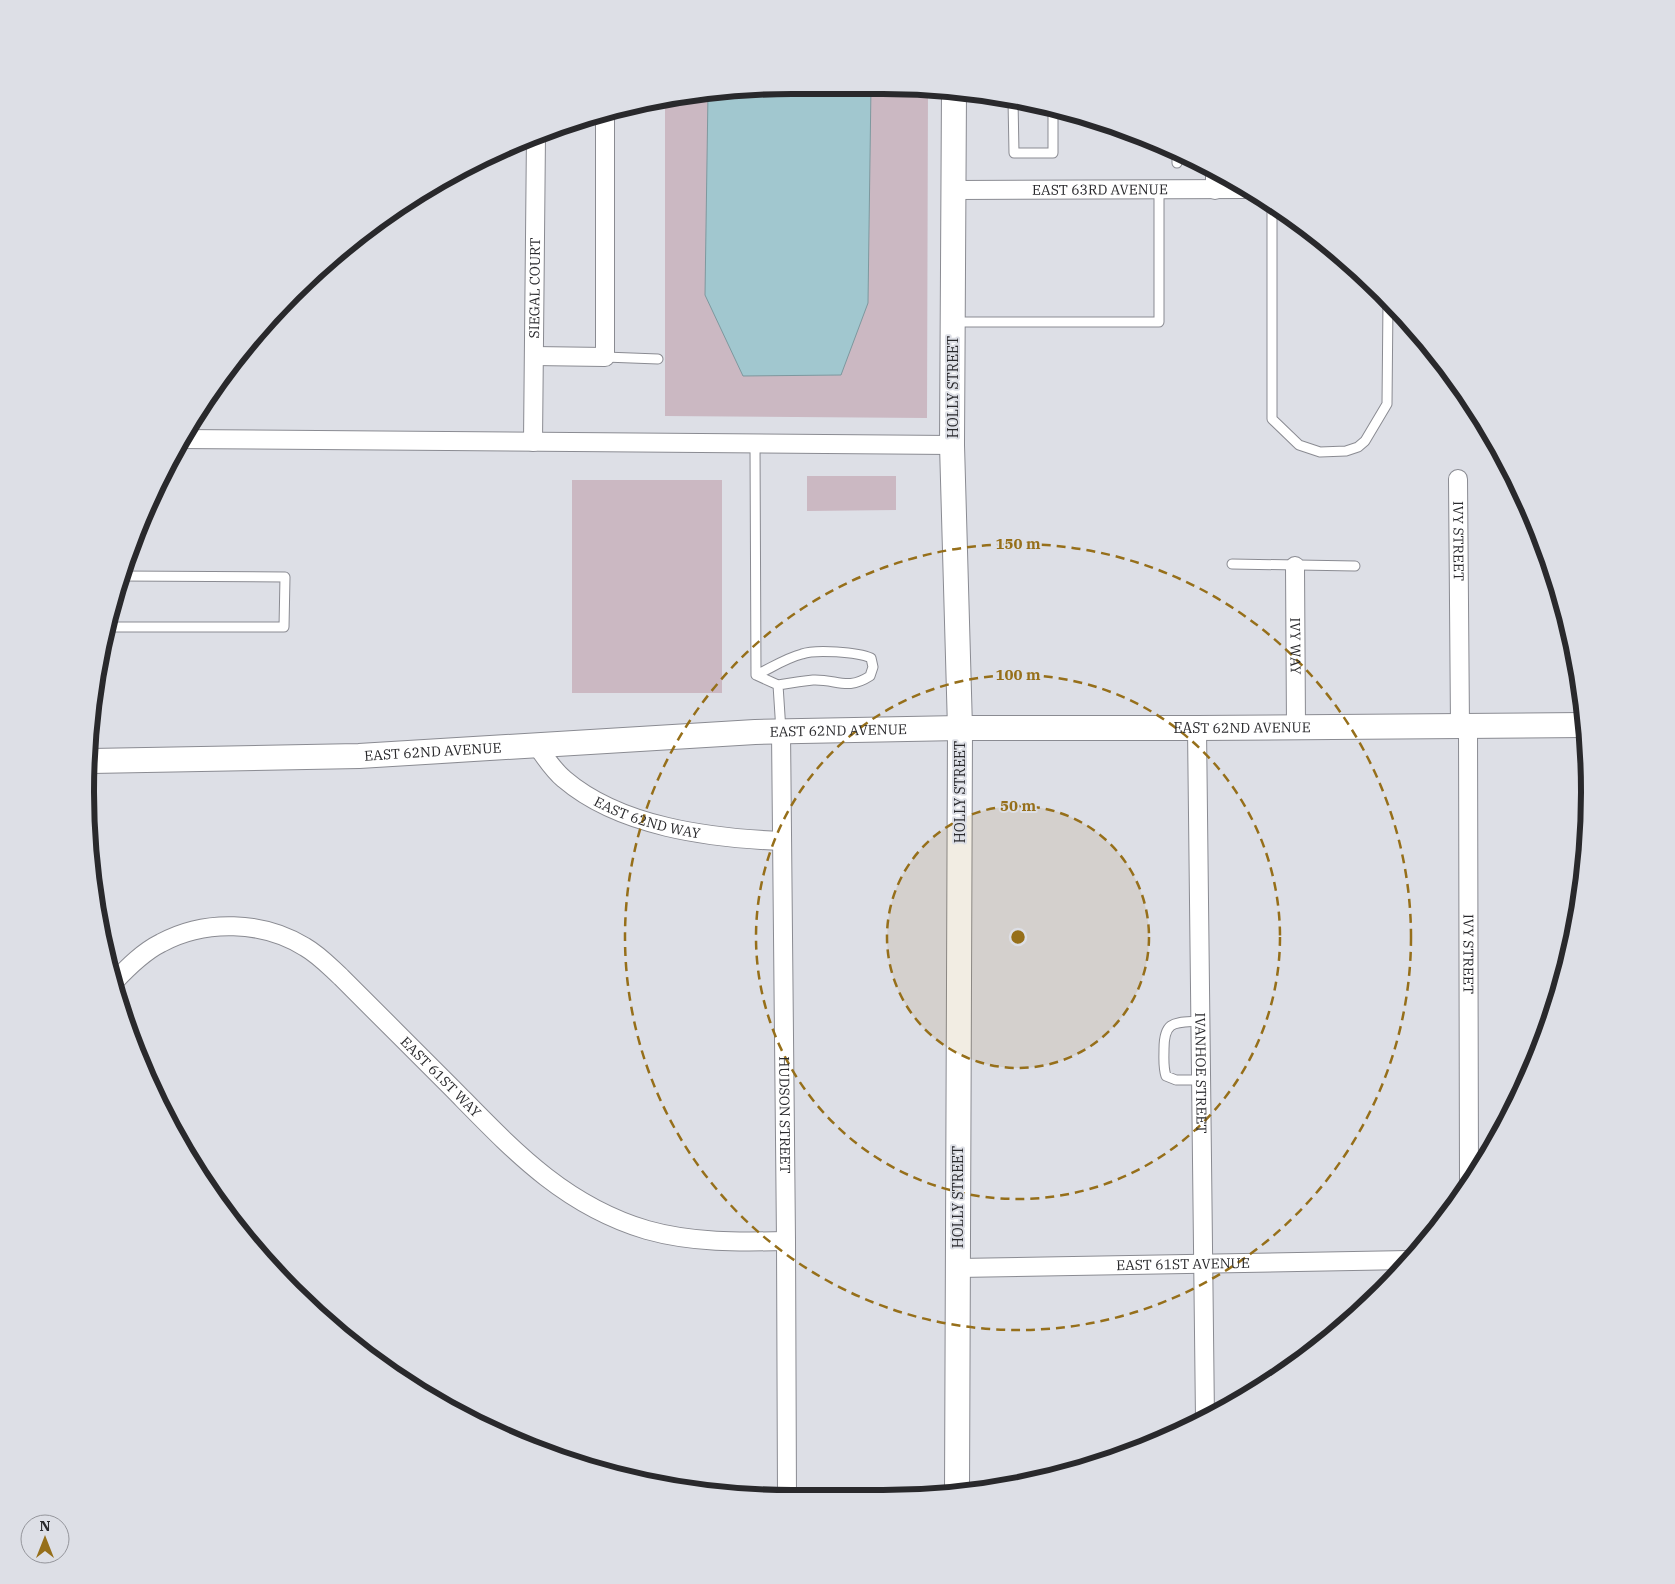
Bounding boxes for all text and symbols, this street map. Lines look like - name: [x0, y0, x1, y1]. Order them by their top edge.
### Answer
- street label: EAST 63RD AVENUE: [1032, 180, 1168, 199]
- street label: SIEGAL COURT: [525, 238, 544, 338]
- street label: HOLLY STREET: [944, 336, 962, 438]
- street label: IVY STREET: [1449, 501, 1468, 581]
- text: 150 m: [995, 534, 1041, 553]
- street label: IVY WAY: [1286, 617, 1305, 675]
- text: 100 m: [995, 665, 1041, 684]
- street label: EAST 62ND AVENUE: [1174, 718, 1311, 737]
- street label: EAST 62ND AVENUE: [769, 720, 907, 741]
- street label: EAST 62ND AVENUE: [364, 738, 502, 765]
- street label: HOLLY STREET: [951, 741, 969, 843]
- street label: EAST 62ND WAY: [591, 792, 702, 842]
- text: 50 m: [1000, 796, 1036, 815]
- street label: IVY STREET: [1459, 914, 1478, 994]
- centre of rings: [1009, 928, 1027, 946]
- street label: IVANHOE STREET: [1191, 1012, 1211, 1134]
- street label: EAST 61ST WAY: [397, 1033, 485, 1121]
- street label: HUDSON STREET: [775, 1056, 794, 1174]
- street label: HOLLY STREET: [949, 1146, 967, 1248]
- street label: EAST 61ST AVENUE: [1116, 1254, 1250, 1274]
- north arrow: [20, 1514, 70, 1564]
- text: N: [39, 1517, 51, 1535]

